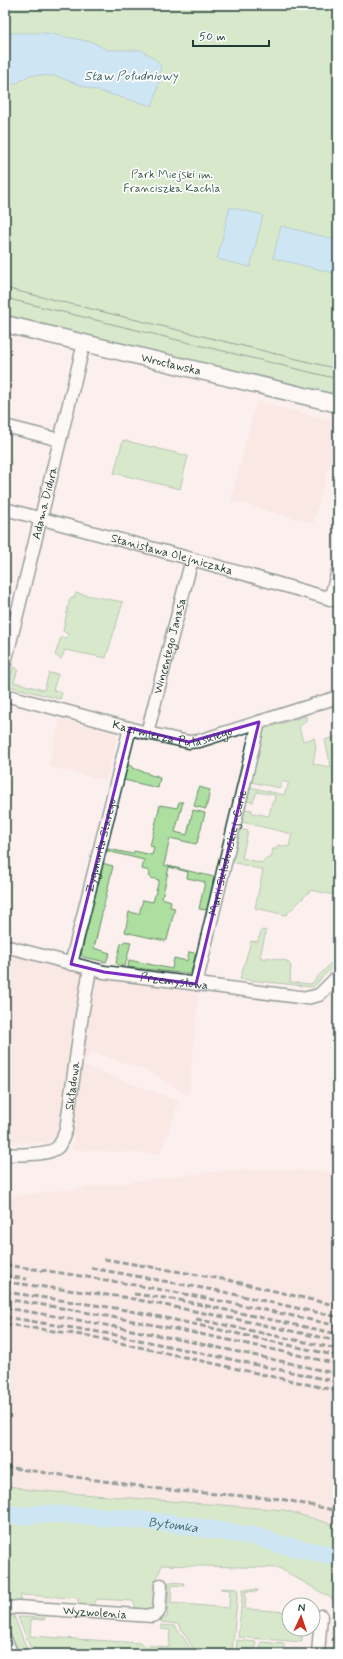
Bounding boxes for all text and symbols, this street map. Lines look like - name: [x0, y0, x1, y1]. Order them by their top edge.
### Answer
- scale bar: [193, 22, 269, 48]
- text: 50 m: [199, 29, 226, 45]
- water label: Staw Południowy: [84, 68, 179, 85]
- park label: Park Miejski im. Franciszka Kachla: [123, 167, 221, 197]
- street label: Wrocławska: [139, 350, 203, 380]
- street label: Adama Didura: [29, 464, 62, 541]
- street label: Stanisława Olejniczaka: [109, 531, 235, 579]
- street label: Wincentego Janasa: [150, 596, 191, 696]
- street label: Kazimierza Pułaskiego: [110, 717, 235, 751]
- street label: Marii Skłodowskiej-Curie: [206, 788, 251, 918]
- street label: Zygmunta Starego: [82, 797, 121, 895]
- street label: Przemysłowa: [139, 970, 209, 994]
- street label: Składowa: [62, 1060, 85, 1111]
- water label: Bytomka: [147, 1514, 200, 1537]
- north arrow: [281, 1597, 321, 1637]
- text: N: [297, 1601, 305, 1615]
- street label: Wyzwolenia: [62, 1603, 127, 1623]

